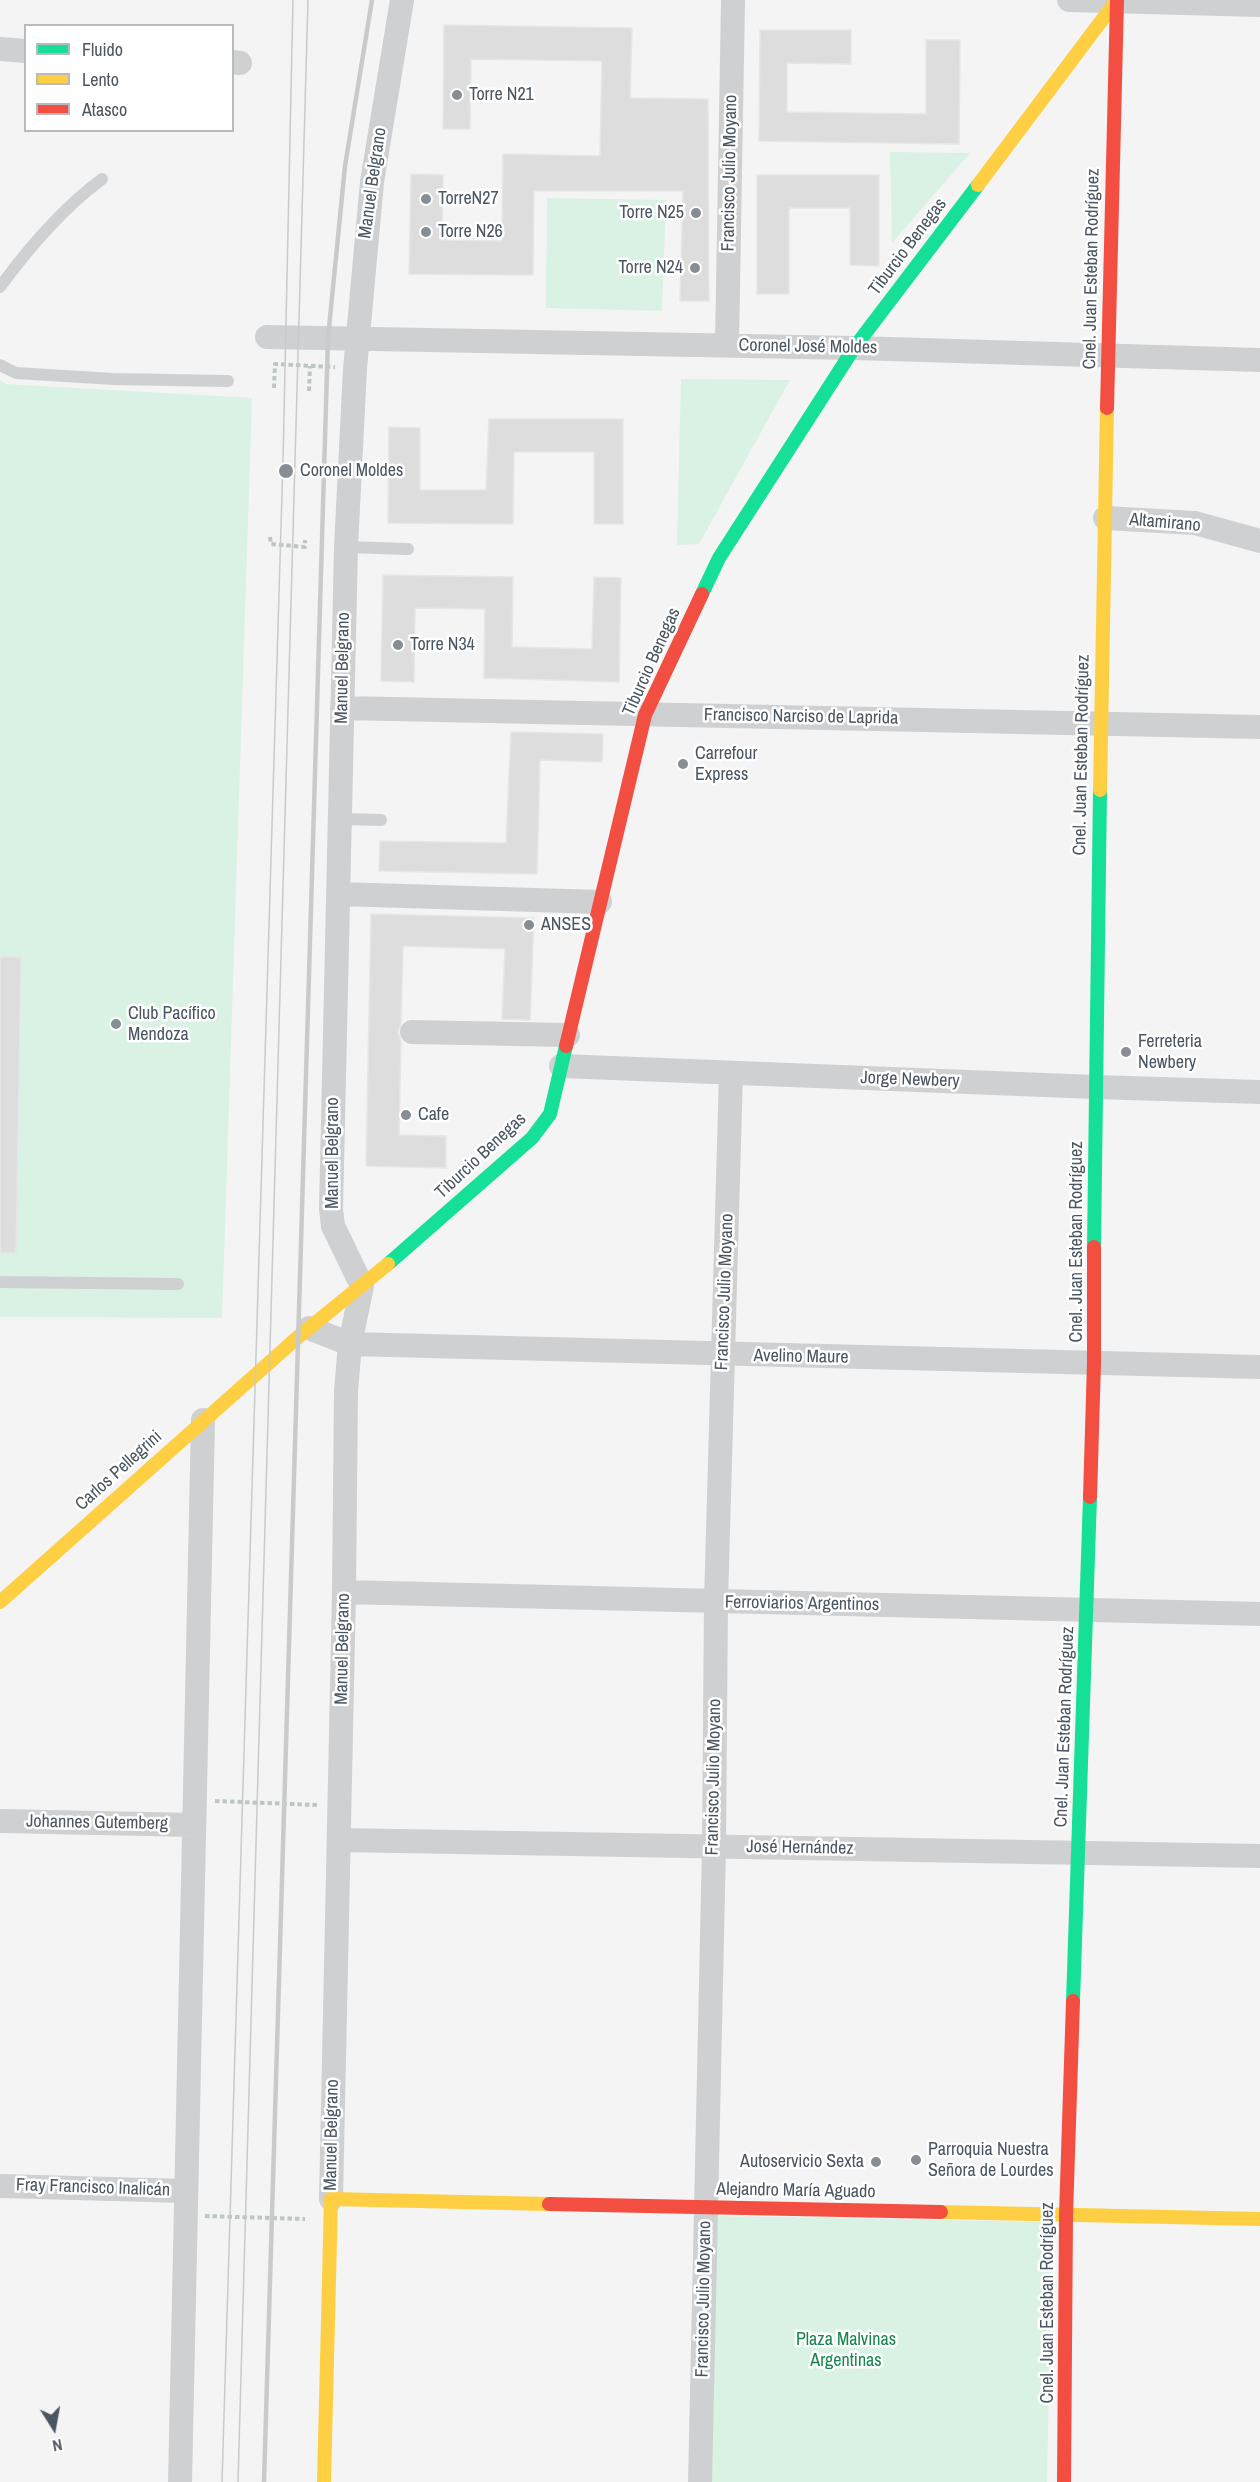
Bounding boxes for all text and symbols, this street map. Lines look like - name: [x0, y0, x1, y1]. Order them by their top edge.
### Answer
- legend: [24, 24, 234, 132]
- text: Fluido: [82, 37, 123, 62]
- text: Lento: [82, 67, 119, 92]
- place label: Torre N21: [469, 84, 534, 106]
- marker: Torre N21: [450, 88, 464, 102]
- street label: Francisco Julio Moyano: [718, 94, 742, 252]
- text: Atasco: [82, 97, 127, 122]
- street label: Manuel Belgrano: [355, 126, 391, 240]
- street label: Cnel. Juan Esteban Rodríguez: [1079, 168, 1105, 370]
- place label: TorreN27: [438, 188, 499, 210]
- marker: TorreN27: [419, 192, 433, 206]
- street label: Tiburcio Benegas: [864, 194, 952, 300]
- place label: Torre N25: [619, 202, 684, 224]
- marker: Torre N25: [689, 206, 703, 220]
- place label: Torre N26: [438, 221, 503, 243]
- marker: Torre N26: [419, 225, 433, 239]
- place label: Torre N24: [618, 257, 683, 279]
- marker: Torre N24: [688, 261, 702, 275]
- street label: Coronel José Moldes: [739, 335, 877, 359]
- place label: Coronel Moldes: [300, 460, 403, 482]
- marker: Coronel Moldes: [277, 462, 295, 480]
- street label: Altamirano: [1129, 509, 1201, 537]
- street label: Tiburcio Benegas: [619, 605, 685, 719]
- street label: Manuel Belgrano: [331, 612, 355, 724]
- place label: Torre N34: [410, 634, 475, 656]
- marker: Torre N34: [391, 638, 405, 652]
- street label: Cnel. Juan Esteban Rodríguez: [1069, 654, 1095, 856]
- street label: Francisco Narciso de Laprida: [704, 705, 898, 729]
- place label: Carrefour Express: [695, 743, 757, 786]
- marker: Carrefour Express: [676, 757, 690, 771]
- place label: ANSES: [541, 914, 591, 936]
- marker: ANSES: [522, 918, 536, 932]
- place label: Club Pacífico Mendoza: [128, 1003, 216, 1046]
- marker: Club Pacífico Mendoza: [109, 1017, 123, 1031]
- place label: Ferreteria Newbery: [1138, 1031, 1202, 1074]
- marker: Ferreteria Newbery: [1119, 1045, 1133, 1059]
- street label: Jorge Newbery: [860, 1067, 960, 1093]
- street label: Manuel Belgrano: [322, 1097, 344, 1209]
- place label: Cafe: [418, 1104, 449, 1126]
- marker: Cafe: [399, 1108, 413, 1122]
- street label: Tiburcio Benegas: [431, 1108, 531, 1204]
- street label: Cnel. Juan Esteban Rodríguez: [1066, 1141, 1088, 1343]
- street label: Francisco Julio Moyano: [711, 1213, 739, 1371]
- street label: Avelino Maure: [753, 1345, 849, 1369]
- street label: Carlos Pellegrini: [71, 1426, 167, 1516]
- street label: Ferroviarios Argentinos: [725, 1592, 879, 1616]
- street label: Manuel Belgrano: [331, 1593, 355, 1705]
- street label: Cnel. Juan Esteban Rodríguez: [1051, 1626, 1079, 1828]
- street label: Francisco Julio Moyano: [702, 1698, 726, 1856]
- street label: Johannes Gutemberg: [26, 1811, 168, 1835]
- street label: José Hernández: [746, 1836, 854, 1860]
- street label: Manuel Belgrano: [320, 2079, 344, 2191]
- place label: Parroquia Nuestra Señora de Lourdes: [928, 2139, 1054, 2182]
- place label: Autoservicio Sexta: [740, 2151, 864, 2173]
- marker: Parroquia Nuestra Señora de Lourdes: [909, 2153, 923, 2167]
- marker: Autoservicio Sexta: [869, 2155, 883, 2169]
- street label: Fray Francisco Inalicán: [16, 2175, 170, 2201]
- street label: Alejandro María Aguado: [716, 2179, 876, 2203]
- street label: Cnel. Juan Esteban Rodríguez: [1037, 2202, 1059, 2404]
- street label: Francisco Julio Moyano: [692, 2220, 716, 2378]
- park label: Plaza Malvinas Argentinas: [796, 2329, 896, 2372]
- north arrow: [24, 2398, 84, 2458]
- text: N: [51, 2434, 64, 2457]

